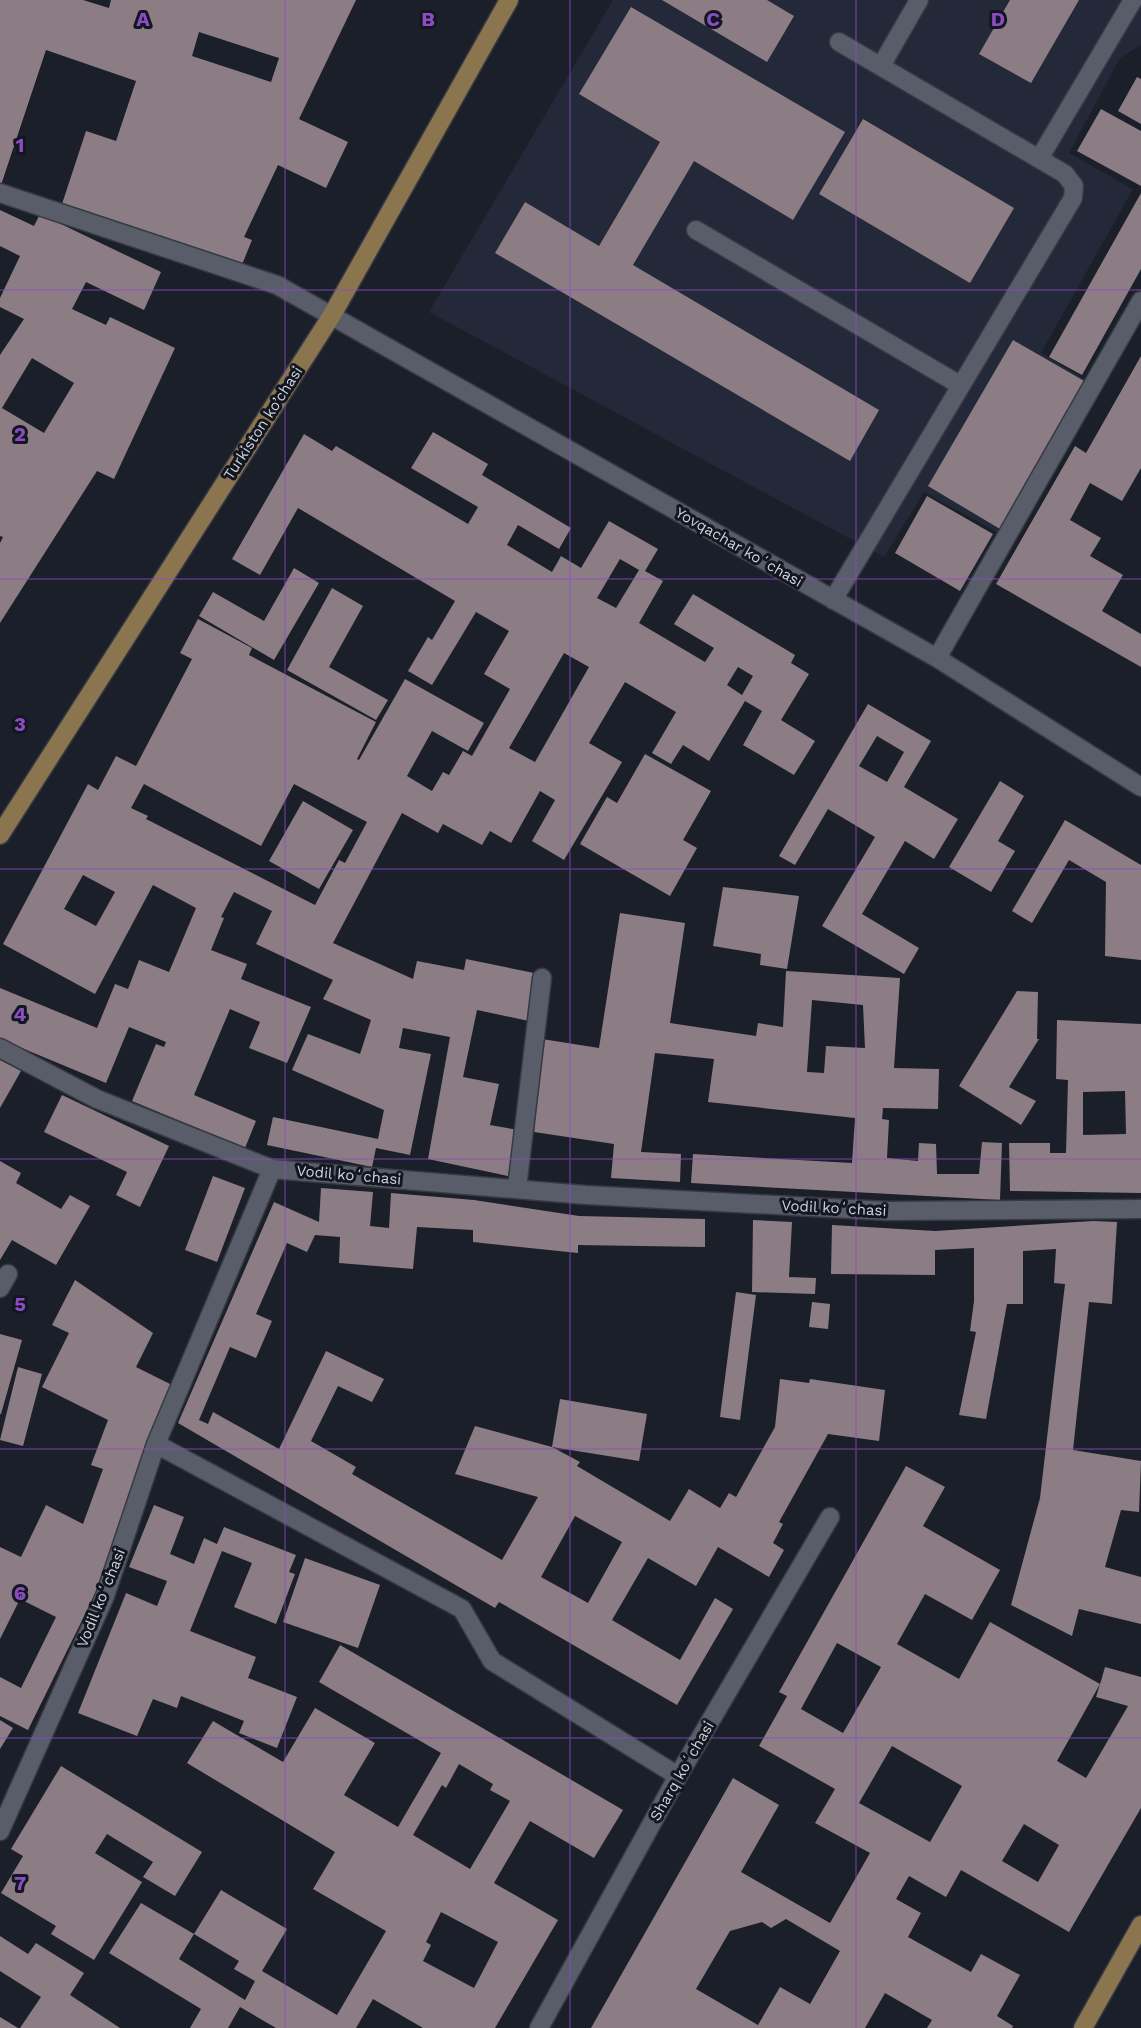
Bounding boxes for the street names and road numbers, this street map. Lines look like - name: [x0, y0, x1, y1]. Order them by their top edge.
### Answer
- street label: Turkiston ko’chasi: [220, 363, 306, 483]
- street label: Yovqachar koʻchasi: [672, 503, 806, 591]
- street label: Vodil koʻchasi: [296, 1161, 402, 1189]
- street label: Vodil koʻchasi: [781, 1196, 887, 1220]
- street label: Vodil koʻchasi: [73, 1546, 129, 1650]
- street label: Sharq koʻchasi: [646, 1718, 718, 1824]

